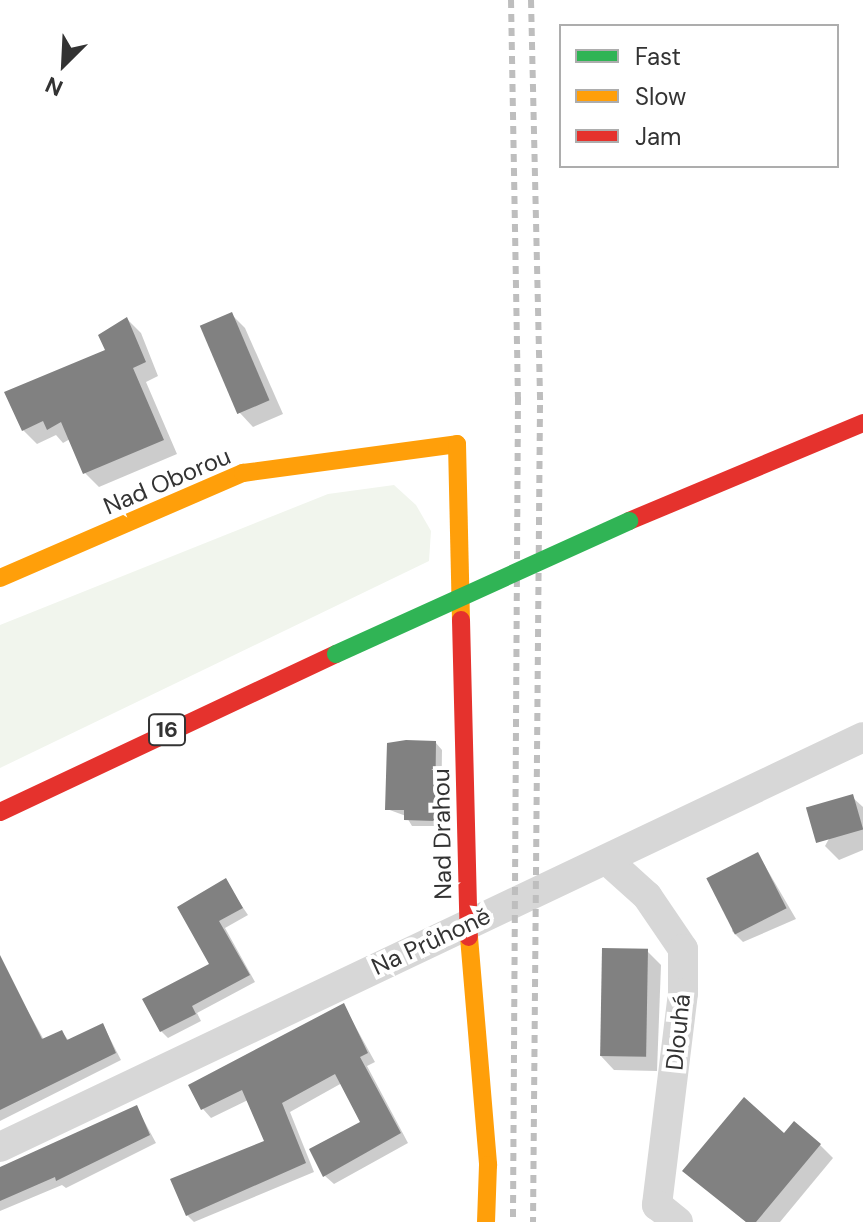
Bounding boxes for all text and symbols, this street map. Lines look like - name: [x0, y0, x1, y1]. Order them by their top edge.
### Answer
- north arrow: [24, 24, 104, 104]
- legend: [559, 24, 839, 168]
- text: Fast: [635, 41, 681, 72]
- text: N: [41, 70, 67, 103]
- text: Slow: [635, 81, 686, 112]
- text: Jam: [635, 121, 681, 152]
- street label: Nad Oborou: [99, 441, 235, 521]
- road number: 16: [147, 712, 187, 748]
- street label: Nad Drahou: [426, 768, 458, 900]
- street label: Na Průhoně: [367, 901, 495, 981]
- street label: Dlouhá: [660, 992, 696, 1072]

